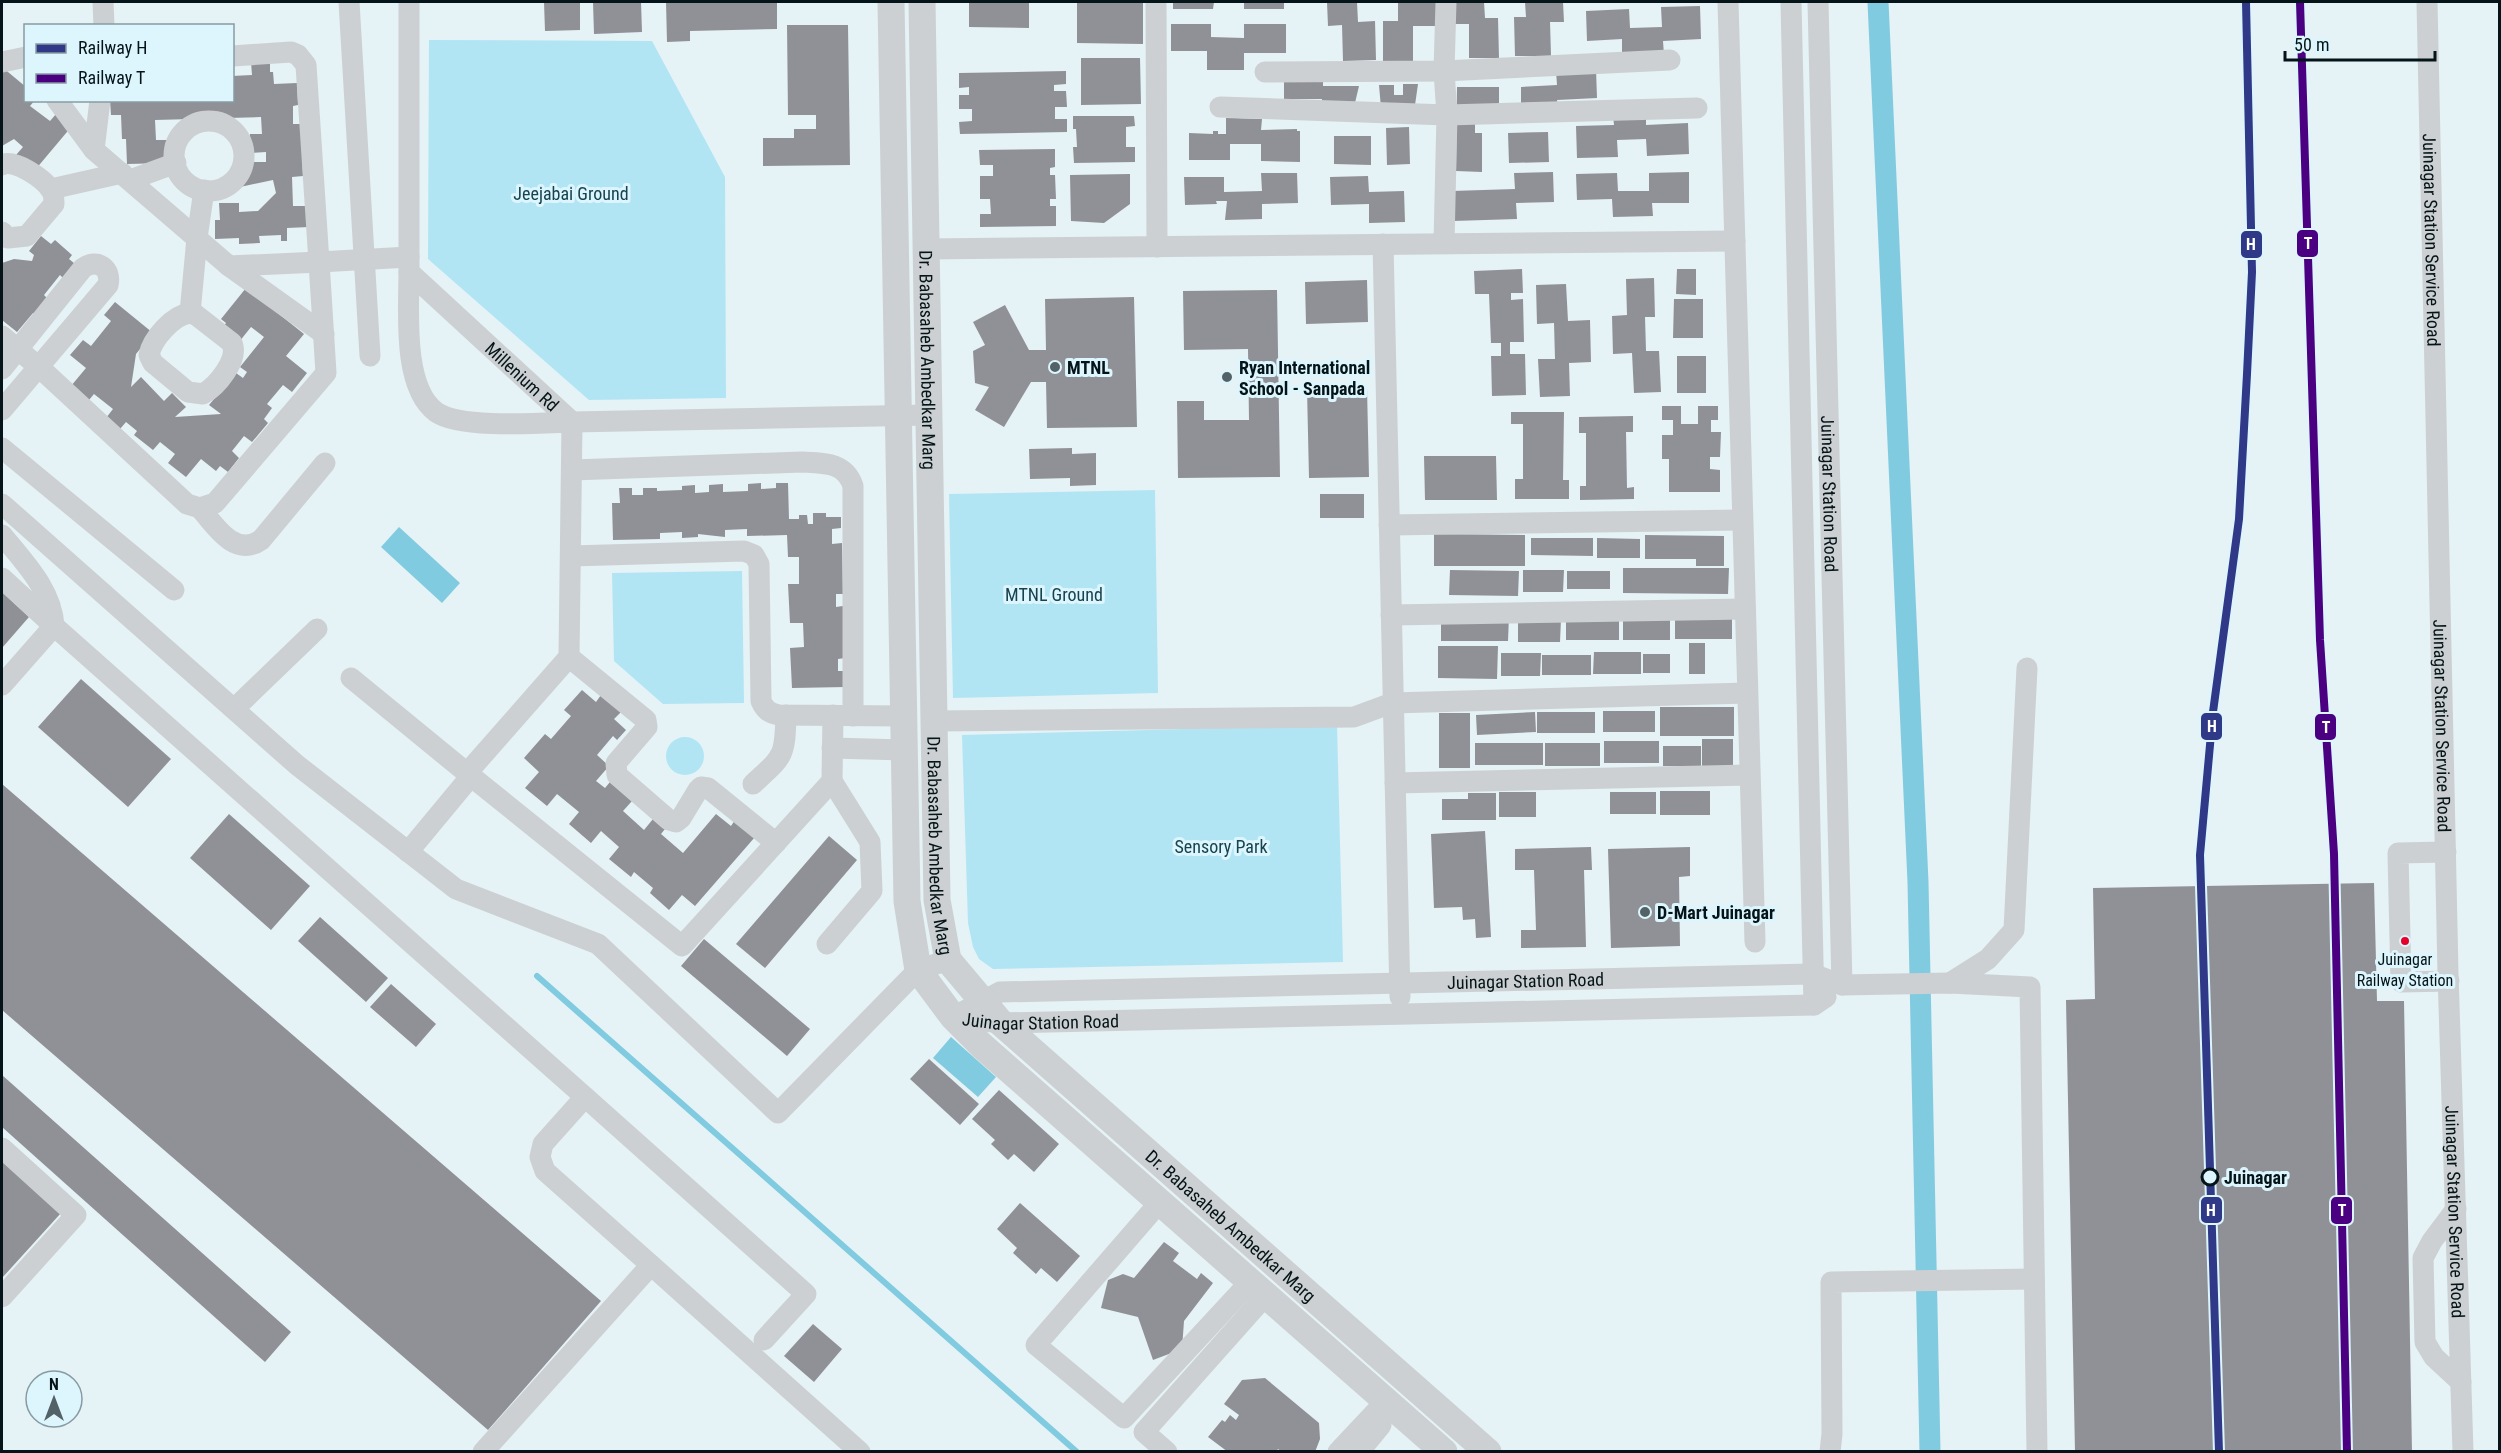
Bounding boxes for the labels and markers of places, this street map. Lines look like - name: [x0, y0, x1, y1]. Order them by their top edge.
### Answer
- place label: MTNL: [1067, 357, 1110, 378]
- place label: Ryan International School - Sanpada: [1239, 357, 1370, 399]
- marker: MTNL: [1048, 360, 1062, 374]
- marker: Ryan International School - Sanpada: [1220, 370, 1234, 384]
- place label: D-Mart Juinagar: [1657, 902, 1775, 923]
- marker: D-Mart Juinagar: [1638, 905, 1652, 919]
- marker: Juinagar Railway Station: [2399, 935, 2411, 947]
- place label: Juinagar Railway Station: [2357, 950, 2453, 990]
- place label: Juinagar: [2224, 1167, 2287, 1188]
- marker: Juinagar: [2201, 1168, 2219, 1186]

